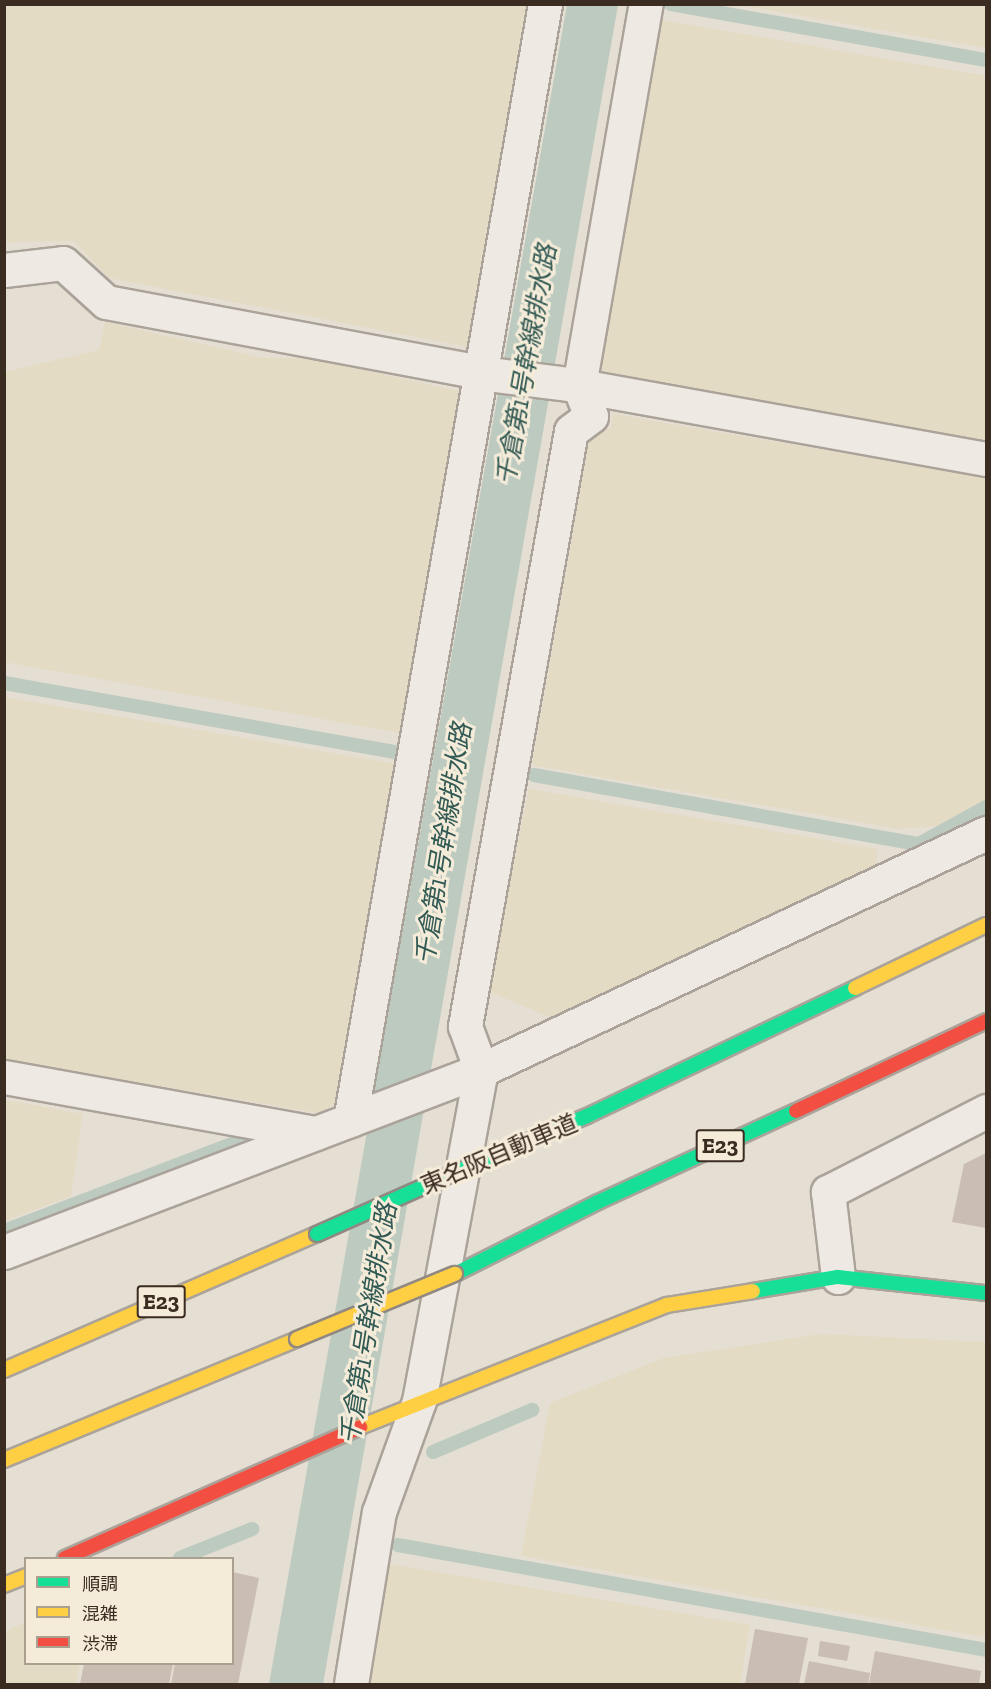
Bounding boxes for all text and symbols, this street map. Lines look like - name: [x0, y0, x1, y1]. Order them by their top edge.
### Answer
- water label: 千倉第1号幹線排水路: [490, 242, 564, 488]
- water label: 千倉第1号幹線排水路: [410, 721, 478, 967]
- street label: 東名阪自動車道: [416, 1108, 582, 1200]
- road number: E23: [694, 1127, 746, 1165]
- water label: 千倉第1号幹線排水路: [335, 1201, 403, 1447]
- road number: E23: [136, 1283, 186, 1321]
- legend: [24, 1557, 234, 1665]
- text: 順調: [82, 1573, 118, 1595]
- text: 混雑: [82, 1603, 118, 1625]
- text: 渋滞: [82, 1633, 118, 1655]

